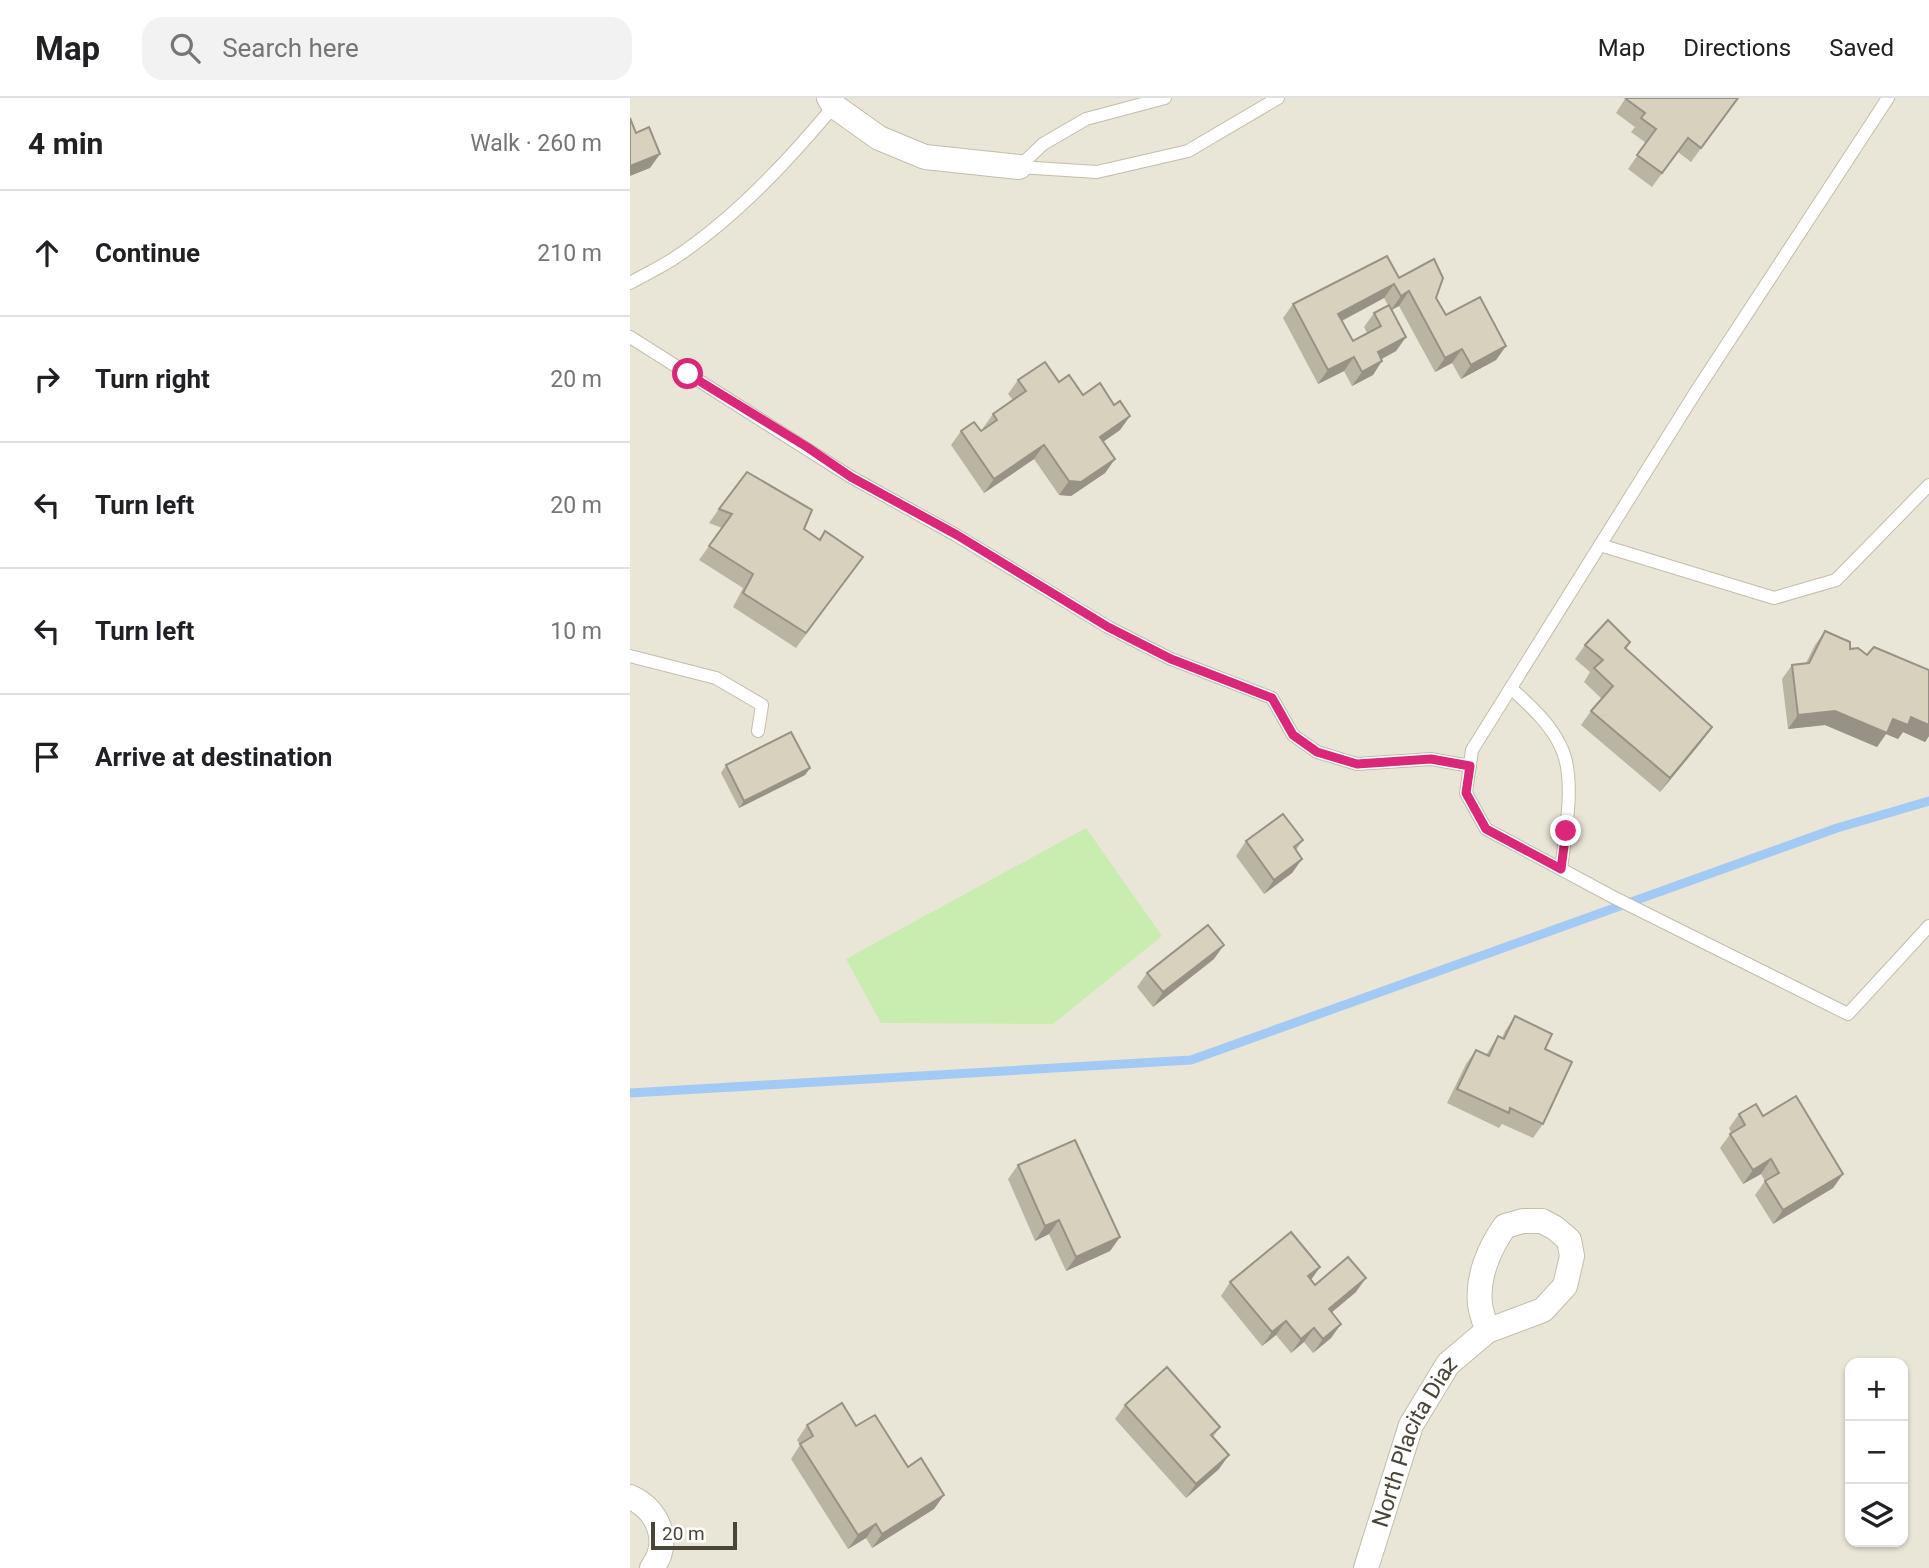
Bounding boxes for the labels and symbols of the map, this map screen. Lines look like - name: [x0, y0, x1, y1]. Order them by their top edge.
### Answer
- route start: [672, 358, 703, 389]
- route end: [1550, 815, 1581, 846]
- street label: North Placita Diaz: [1367, 1350, 1462, 1530]
- scale bar: [651, 1519, 737, 1551]

